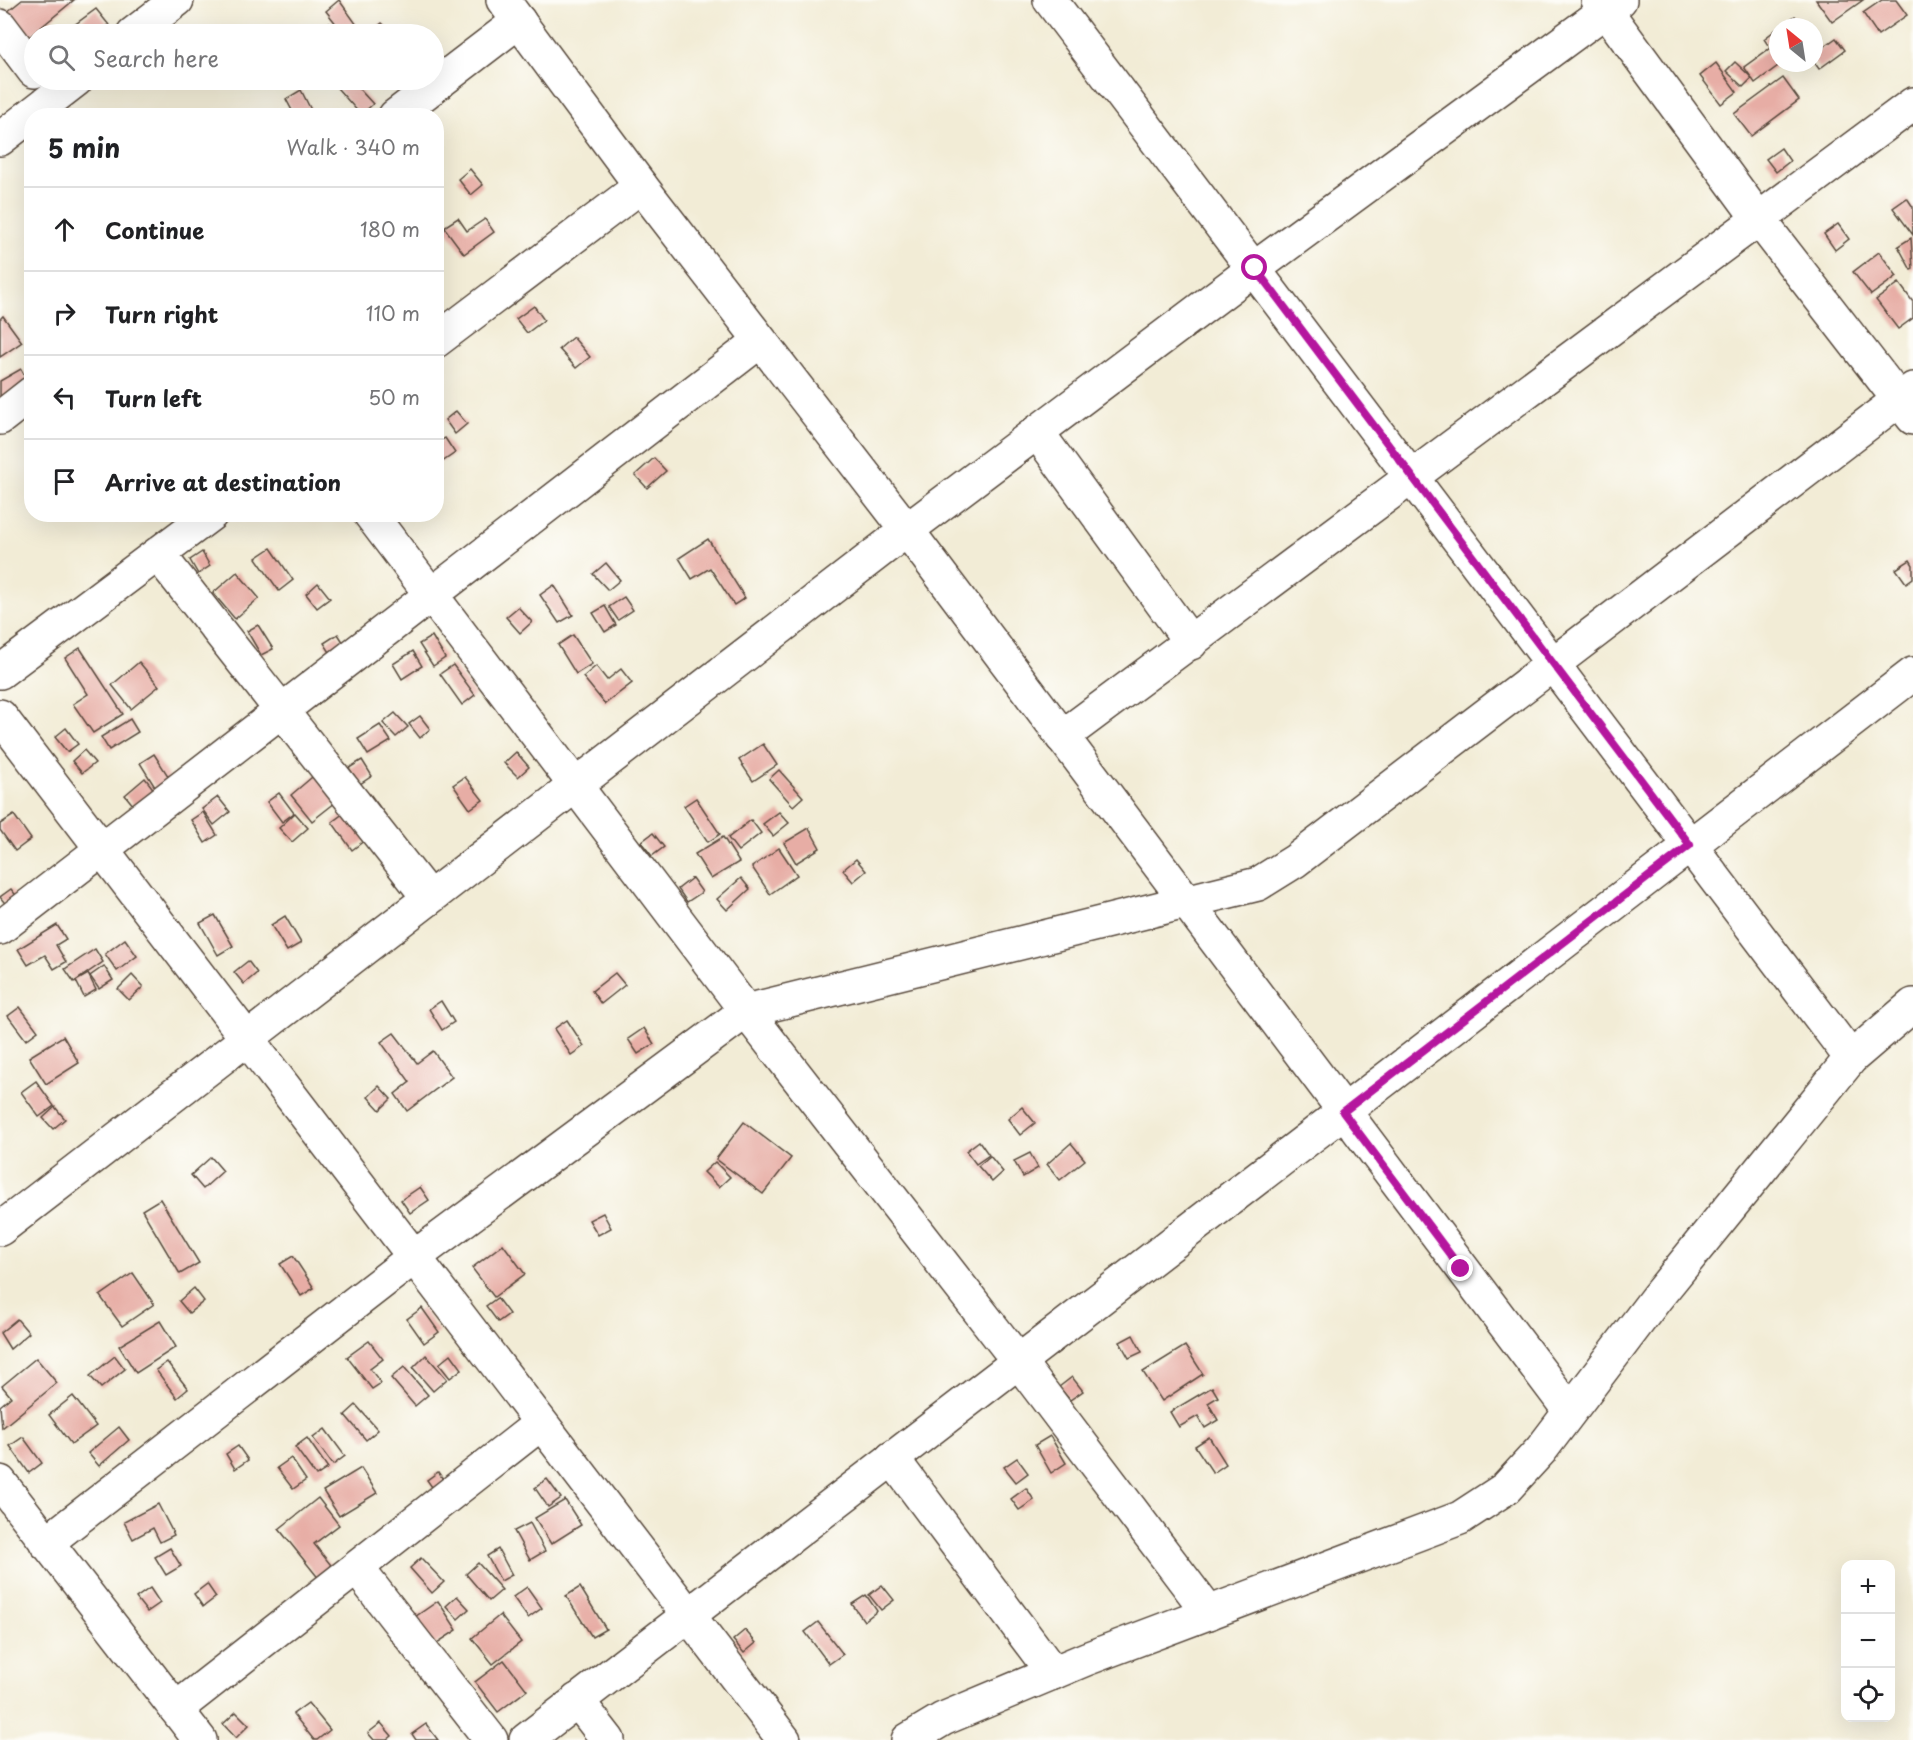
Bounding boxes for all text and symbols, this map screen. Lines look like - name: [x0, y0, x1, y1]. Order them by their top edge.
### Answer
- north arrow: [1769, 18, 1823, 72]
- search box: [24, 24, 444, 90]
- icon: search: [45, 41, 78, 74]
- text: Search here: [93, 41, 219, 74]
- text: 5 min: [48, 128, 120, 167]
- text: Walk · 340 m: [287, 132, 420, 162]
- icon: ahead: [48, 213, 81, 246]
- text: Continue: [105, 213, 204, 246]
- text: 180 m: [360, 214, 420, 244]
- route start: [1241, 254, 1267, 280]
- icon: right: [48, 297, 81, 330]
- text: Turn right: [105, 297, 218, 330]
- text: 110 m: [366, 298, 420, 328]
- icon: left: [48, 381, 81, 414]
- text: Turn left: [105, 381, 202, 414]
- text: 50 m: [368, 382, 420, 412]
- icon: arrive: [48, 465, 81, 498]
- text: Arrive at destination: [105, 465, 341, 498]
- route end: [1447, 1255, 1473, 1281]
- map controls: [1841, 1560, 1895, 1722]
- button: +: [1841, 1560, 1895, 1614]
- button: −: [1841, 1614, 1895, 1668]
- button: locate: [1841, 1668, 1895, 1722]

